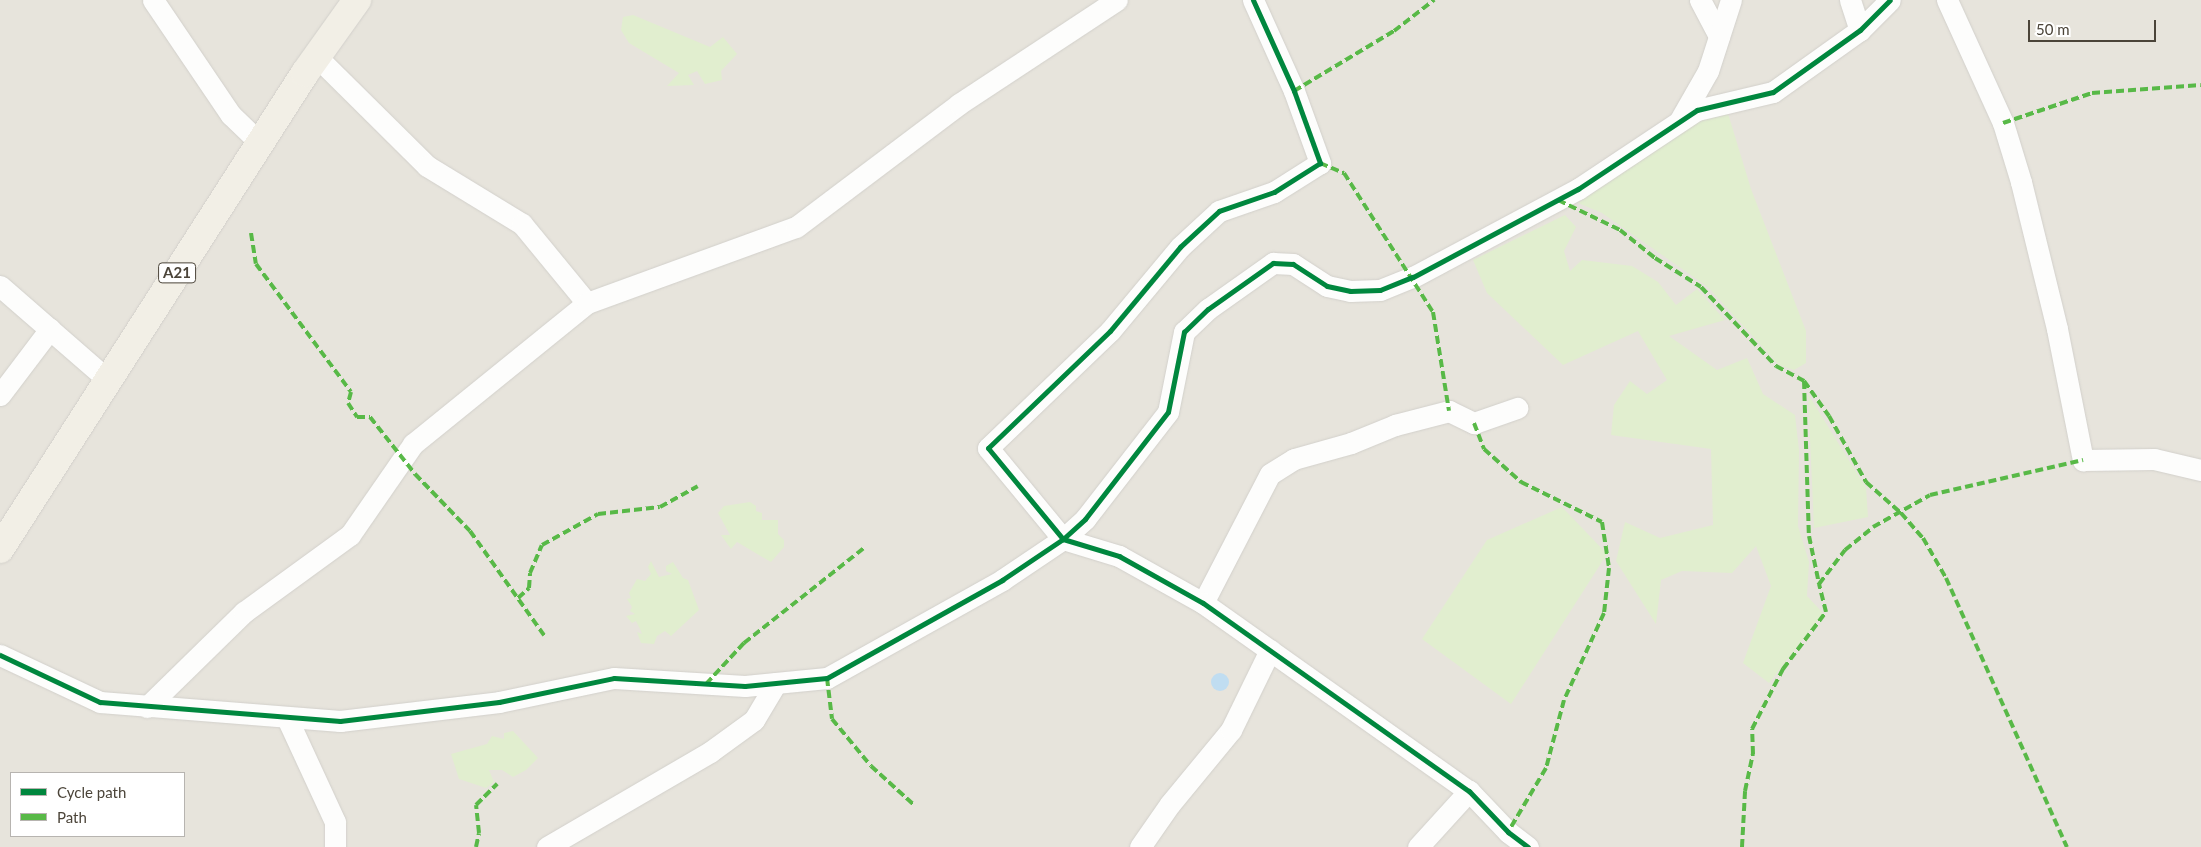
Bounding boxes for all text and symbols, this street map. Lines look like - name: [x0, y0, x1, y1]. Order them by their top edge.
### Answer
- scale bar: [2031, 10, 2158, 42]
- text: 50 m: [2036, 20, 2070, 38]
- road number: A21: [157, 260, 197, 286]
- legend: [10, 772, 185, 837]
- text: Cycle path: [57, 783, 126, 801]
- text: Path: [57, 808, 87, 826]

